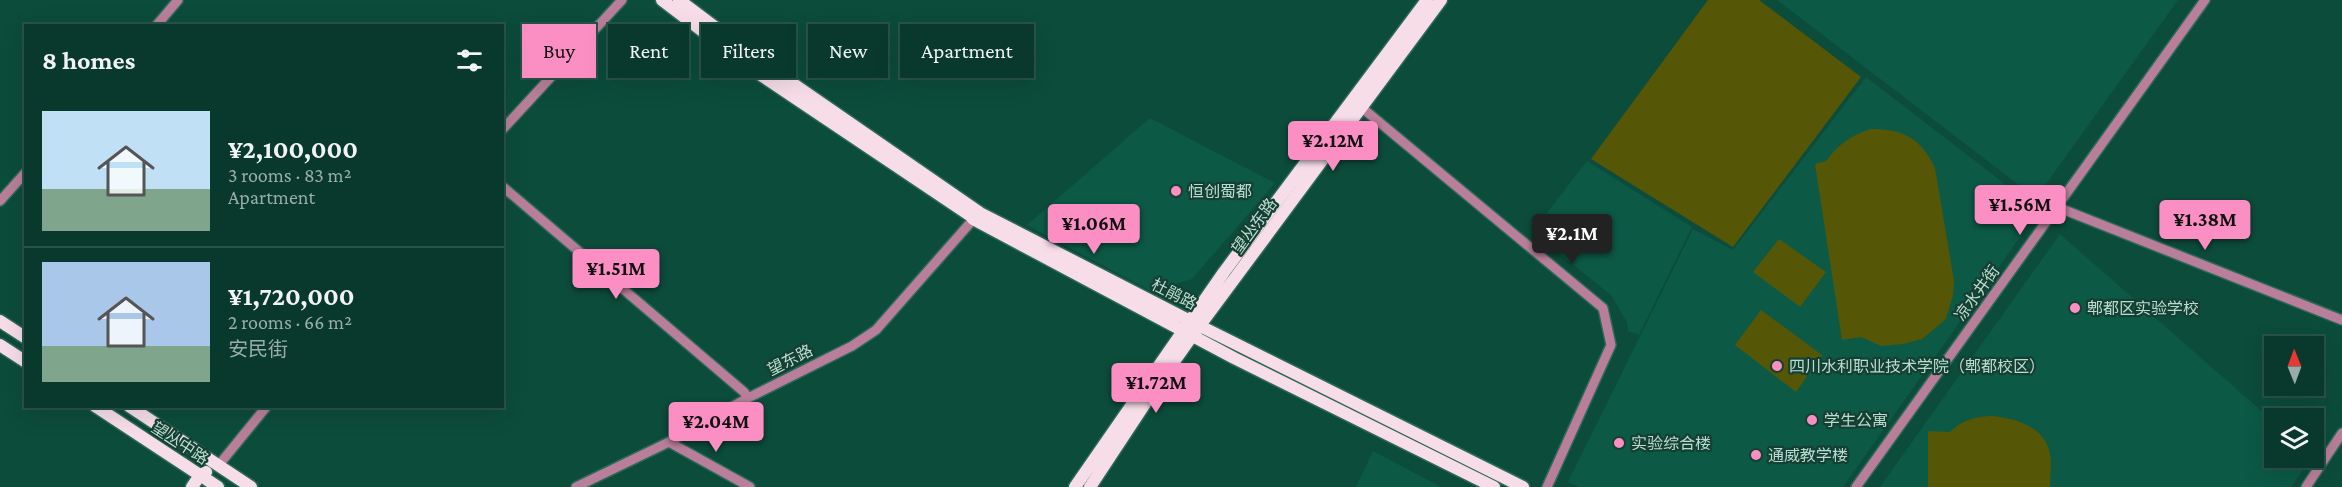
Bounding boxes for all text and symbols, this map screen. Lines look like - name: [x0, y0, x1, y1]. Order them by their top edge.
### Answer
- chip: Buy: [522, 24, 596, 78]
- chip: Rent: [608, 24, 689, 78]
- chip: Filters: [701, 24, 796, 78]
- chip: New: [808, 24, 888, 78]
- chip: Apartment: [900, 24, 1034, 78]
- icon: filters: [453, 44, 486, 77]
- text: 8 homes: [42, 46, 135, 75]
- pin: ¥2.12M: [1284, 121, 1382, 172]
- text: ¥2.12M: [1302, 129, 1364, 151]
- icon: home: [90, 135, 162, 207]
- text: ¥2,100,000: [228, 135, 358, 164]
- text: 3 rooms · 83 m²: [228, 164, 351, 186]
- place label: 恒创蜀都: [1188, 183, 1252, 200]
- marker: 恒创蜀都: [1169, 184, 1183, 198]
- pin: ¥1.56M: [1971, 185, 2069, 236]
- text: Apartment: [228, 186, 315, 208]
- text: ¥1.56M: [1989, 193, 2051, 215]
- street label: 望丛东路: [1228, 195, 1280, 257]
- pin: ¥1.38M: [2156, 200, 2254, 251]
- pin: ¥1.06M: [1045, 204, 1143, 255]
- text: ¥1.38M: [2173, 208, 2237, 230]
- text: ¥1.06M: [1062, 212, 1126, 234]
- pin: ¥2.1M: [1530, 214, 1614, 265]
- text: ¥2.1M: [1546, 222, 1598, 244]
- pin: ¥1.51M: [567, 249, 665, 300]
- text: ¥1.51M: [586, 257, 646, 279]
- street label: 凉水井街: [1951, 262, 2003, 324]
- street label: 杜鹃路: [1149, 276, 1199, 312]
- text: ¥1,720,000: [228, 282, 355, 311]
- icon: home: [90, 286, 162, 358]
- place label: 郫都区实验学校: [2087, 300, 2199, 317]
- marker: 郫都区实验学校: [2068, 301, 2082, 315]
- text: 2 rooms · 66 m²: [228, 311, 352, 333]
- north arrow: [2264, 336, 2324, 396]
- map controls: [2264, 336, 2324, 468]
- text: 安民街: [228, 338, 288, 360]
- street label: 望东路: [765, 342, 815, 378]
- place label: 四川水利职业技术学院（郫都校区）: [1789, 358, 2045, 375]
- marker: 四川水利职业技术学院（郫都校区）: [1770, 359, 1784, 373]
- pin: ¥1.72M: [1107, 363, 1205, 414]
- text: ¥1.72M: [1125, 371, 1187, 393]
- pin: ¥2.04M: [667, 402, 765, 453]
- button: layers: [2264, 408, 2324, 468]
- text: ¥2.04M: [683, 410, 749, 432]
- place label: 学生公寓: [1824, 412, 1888, 429]
- marker: 学生公寓: [1805, 413, 1819, 427]
- street label: 望丛中路: [149, 418, 211, 468]
- place label: 实验综合楼: [1631, 435, 1711, 452]
- marker: 实验综合楼: [1612, 436, 1626, 450]
- place label: 通威教学楼: [1768, 447, 1848, 464]
- marker: 通威教学楼: [1749, 448, 1763, 462]

